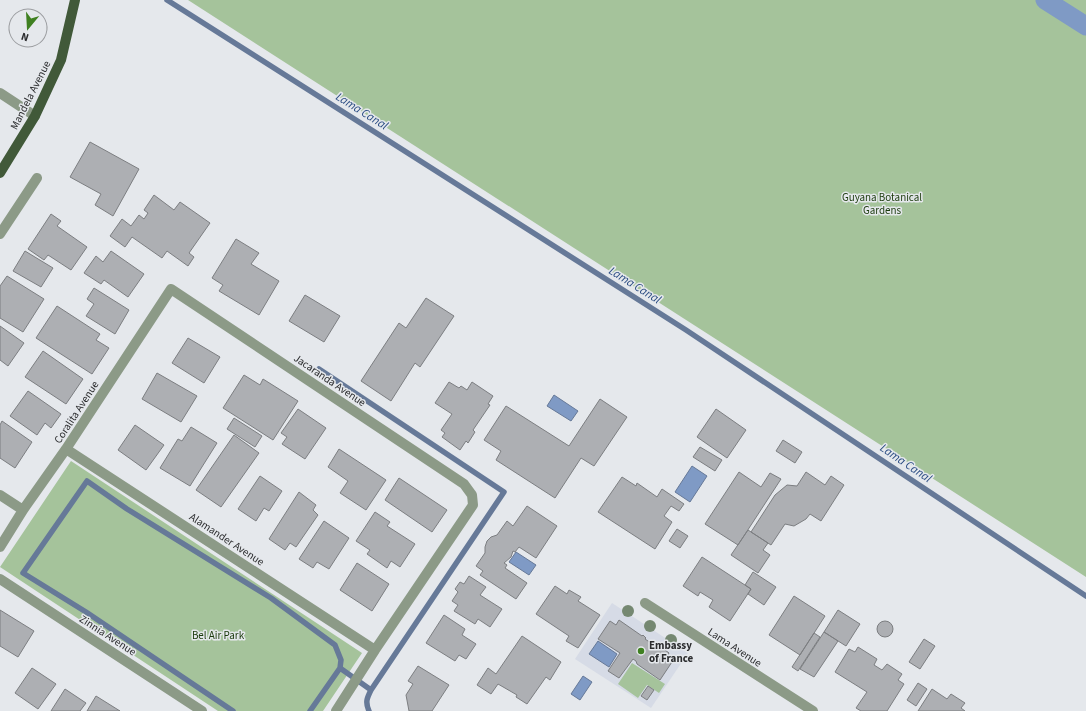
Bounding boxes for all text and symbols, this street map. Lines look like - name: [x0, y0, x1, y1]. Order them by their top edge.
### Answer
- north arrow: [8, 8, 48, 48]
- text: N: [19, 29, 31, 45]
- street label: Mandela Avenue: [7, 58, 55, 132]
- water label: Lama Canal: [332, 89, 391, 134]
- park label: Guyana Botanical Gardens: [842, 190, 922, 218]
- water label: Lama Canal: [605, 263, 664, 308]
- street label: Jacaranda Avenue: [291, 351, 369, 410]
- street label: Coralita Avenue: [51, 378, 103, 447]
- water label: Lama Canal: [877, 440, 935, 487]
- street label: Alamander Avenue: [186, 510, 268, 570]
- street label: Zinnia Avenue: [76, 611, 140, 660]
- street label: Lama Avenue: [705, 624, 765, 671]
- park label: Bel Air Park: [192, 628, 245, 643]
- place label: Embassy of France: [649, 638, 694, 666]
- marker: Embassy of France: [636, 646, 646, 656]

